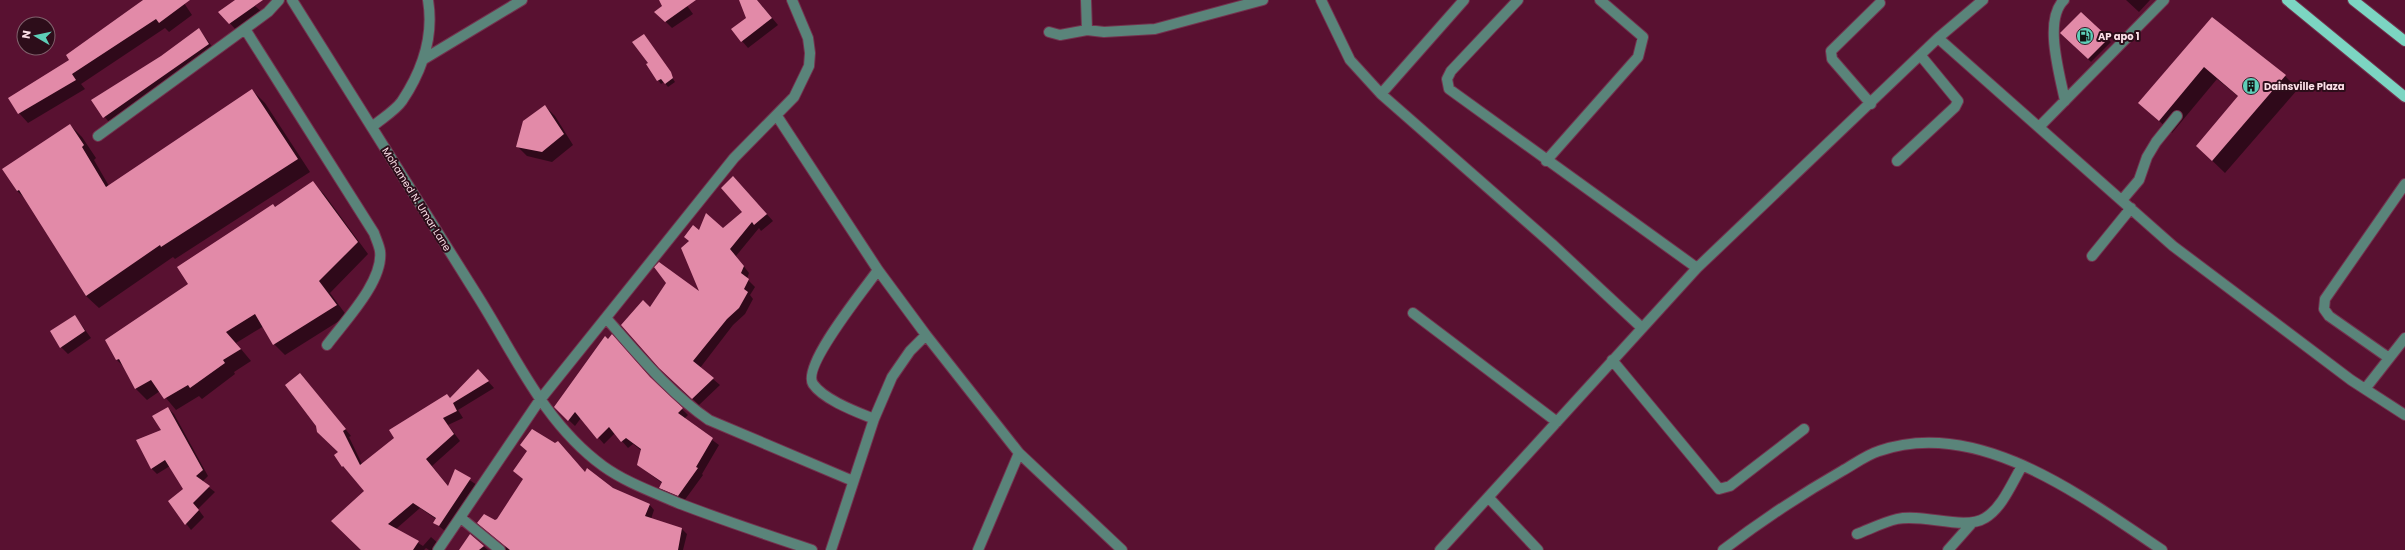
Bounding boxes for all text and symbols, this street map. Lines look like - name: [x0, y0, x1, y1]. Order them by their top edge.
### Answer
- north arrow: [16, 16, 56, 56]
- fuel station icon: AP apo 1: [2075, 26, 2095, 46]
- text: N: [18, 29, 35, 40]
- place label: AP apo 1: [2098, 29, 2140, 44]
- building icon: Dainsville Plaza: [2241, 76, 2261, 96]
- place label: Dainsville Plaza: [2264, 79, 2345, 94]
- street label: Mohamed N. Umar Lane: [378, 144, 455, 254]

